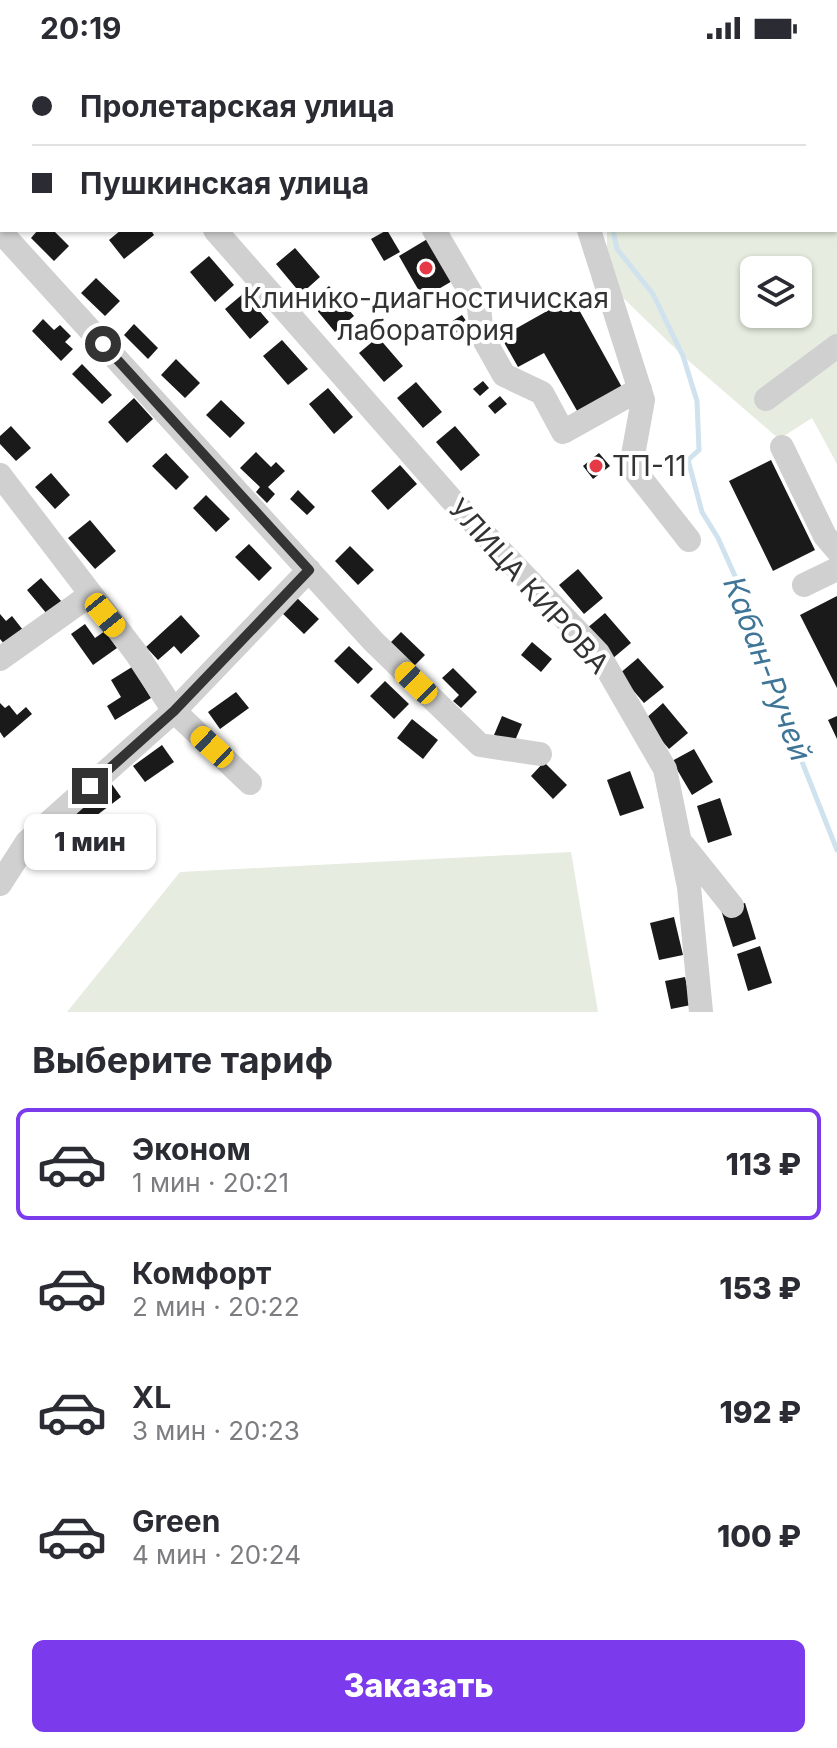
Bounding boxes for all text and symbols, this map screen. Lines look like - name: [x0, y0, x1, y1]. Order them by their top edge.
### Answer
- text: 20:19: [40, 10, 122, 46]
- text: Пролетарская улица: [80, 88, 395, 124]
- text: Пушкинская улица: [80, 165, 369, 201]
- map controls: [740, 256, 812, 328]
- button: layers: [740, 256, 812, 328]
- marker: Клинико-диагностичиская лаборатория: [417, 259, 435, 277]
- place label: Клинико-диагностичиская лаборатория: [243, 281, 609, 347]
- route start: [85, 326, 121, 362]
- place label: ТП-11: [612, 449, 687, 483]
- marker: ТП-11: [587, 457, 605, 475]
- street label: УЛИЦА КИРОВА: [441, 491, 617, 681]
- water label: Кабан-Ручей: [716, 571, 820, 766]
- car: [81, 589, 129, 641]
- car: [390, 658, 442, 708]
- car: [186, 722, 238, 772]
- route end: [72, 768, 108, 804]
- callout: 1 мин: [24, 814, 156, 870]
- text: 1 мин: [54, 826, 126, 857]
- text: Выберите тариф: [32, 1038, 333, 1082]
- icon: car: [36, 1128, 108, 1200]
- text: Эконом: [132, 1131, 251, 1167]
- text: 113 ₽: [726, 1146, 801, 1182]
- text: 1 мин · 20:21: [132, 1167, 289, 1198]
- icon: car: [36, 1252, 108, 1324]
- text: Комфорт: [132, 1255, 271, 1291]
- text: 153 ₽: [719, 1270, 801, 1306]
- text: 2 мин · 20:22: [132, 1291, 300, 1322]
- icon: car: [36, 1376, 108, 1448]
- text: XL: [132, 1379, 171, 1415]
- text: 192 ₽: [719, 1394, 801, 1430]
- text: 3 мин · 20:23: [132, 1415, 300, 1446]
- icon: car: [36, 1500, 108, 1572]
- text: Green: [132, 1503, 220, 1539]
- text: 100 ₽: [717, 1518, 801, 1554]
- text: 4 мин · 20:24: [132, 1539, 301, 1570]
- button: Заказать: [32, 1640, 805, 1732]

